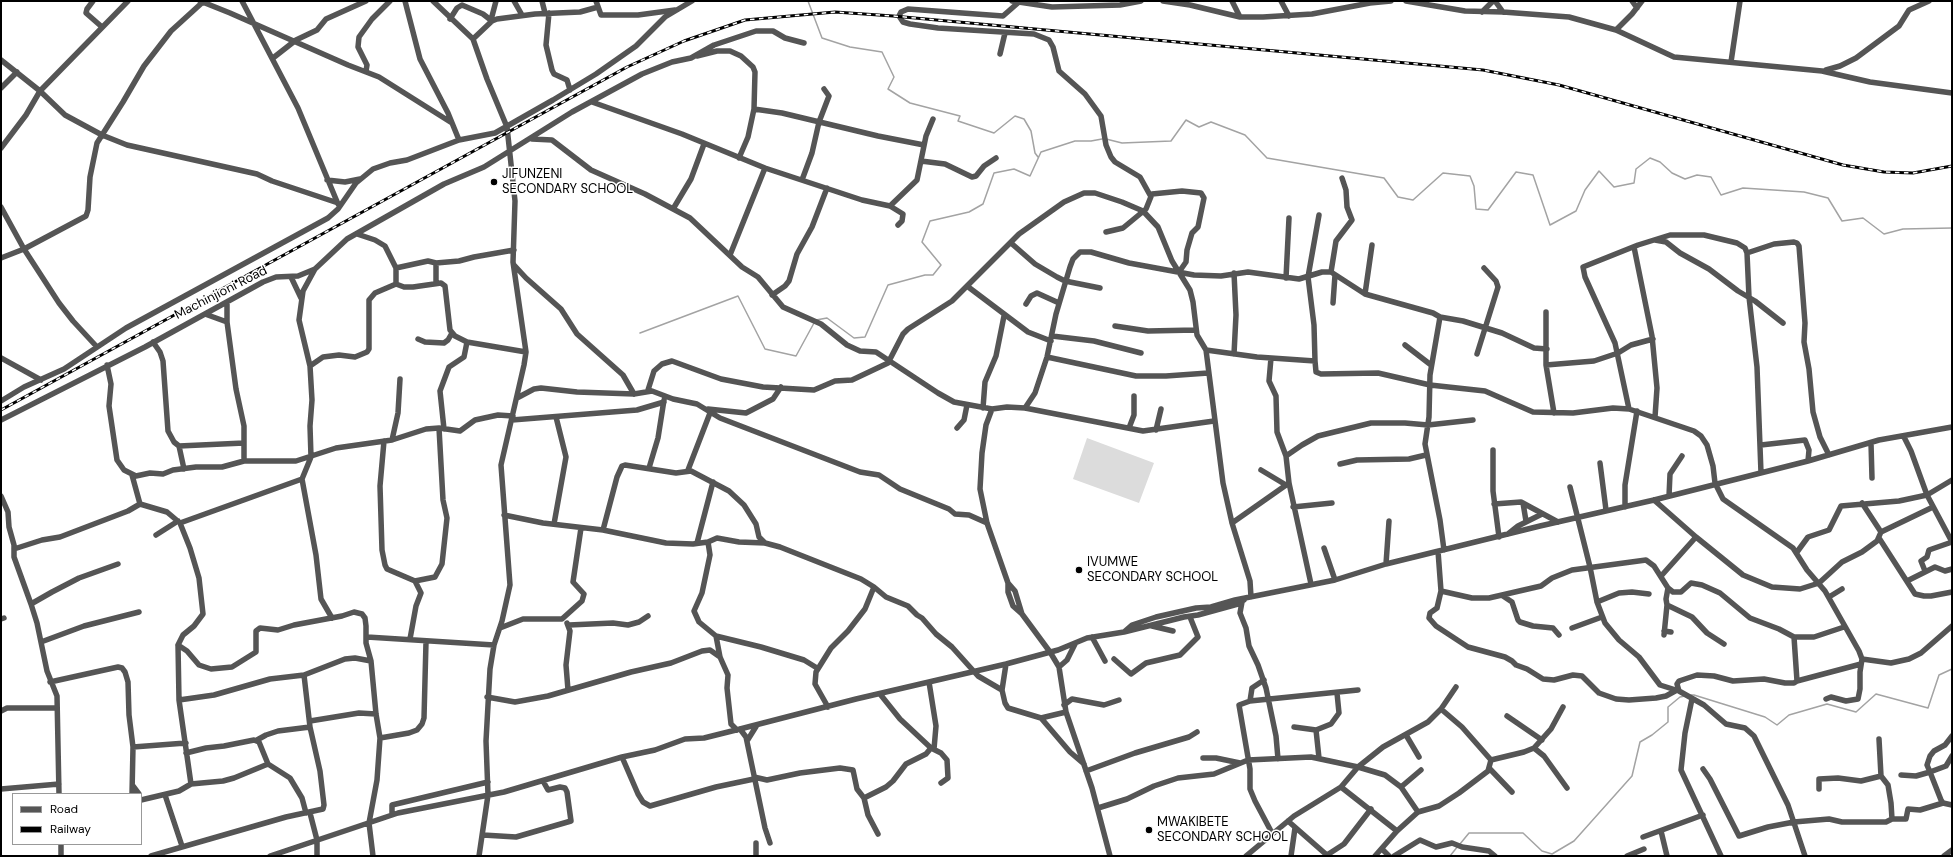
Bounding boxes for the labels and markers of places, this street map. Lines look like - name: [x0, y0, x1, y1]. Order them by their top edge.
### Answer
- place label: JIFUNZENI SECONDARY SCHOOL: [502, 167, 633, 198]
- marker: JIFUNZENI SECONDARY SCHOOL: [489, 177, 499, 187]
- place label: IVUMWE SECONDARY SCHOOL: [1087, 555, 1218, 586]
- marker: IVUMWE SECONDARY SCHOOL: [1074, 565, 1084, 575]
- place label: MWAKIBETE SECONDARY SCHOOL: [1157, 815, 1288, 846]
- marker: MWAKIBETE SECONDARY SCHOOL: [1144, 825, 1154, 835]

